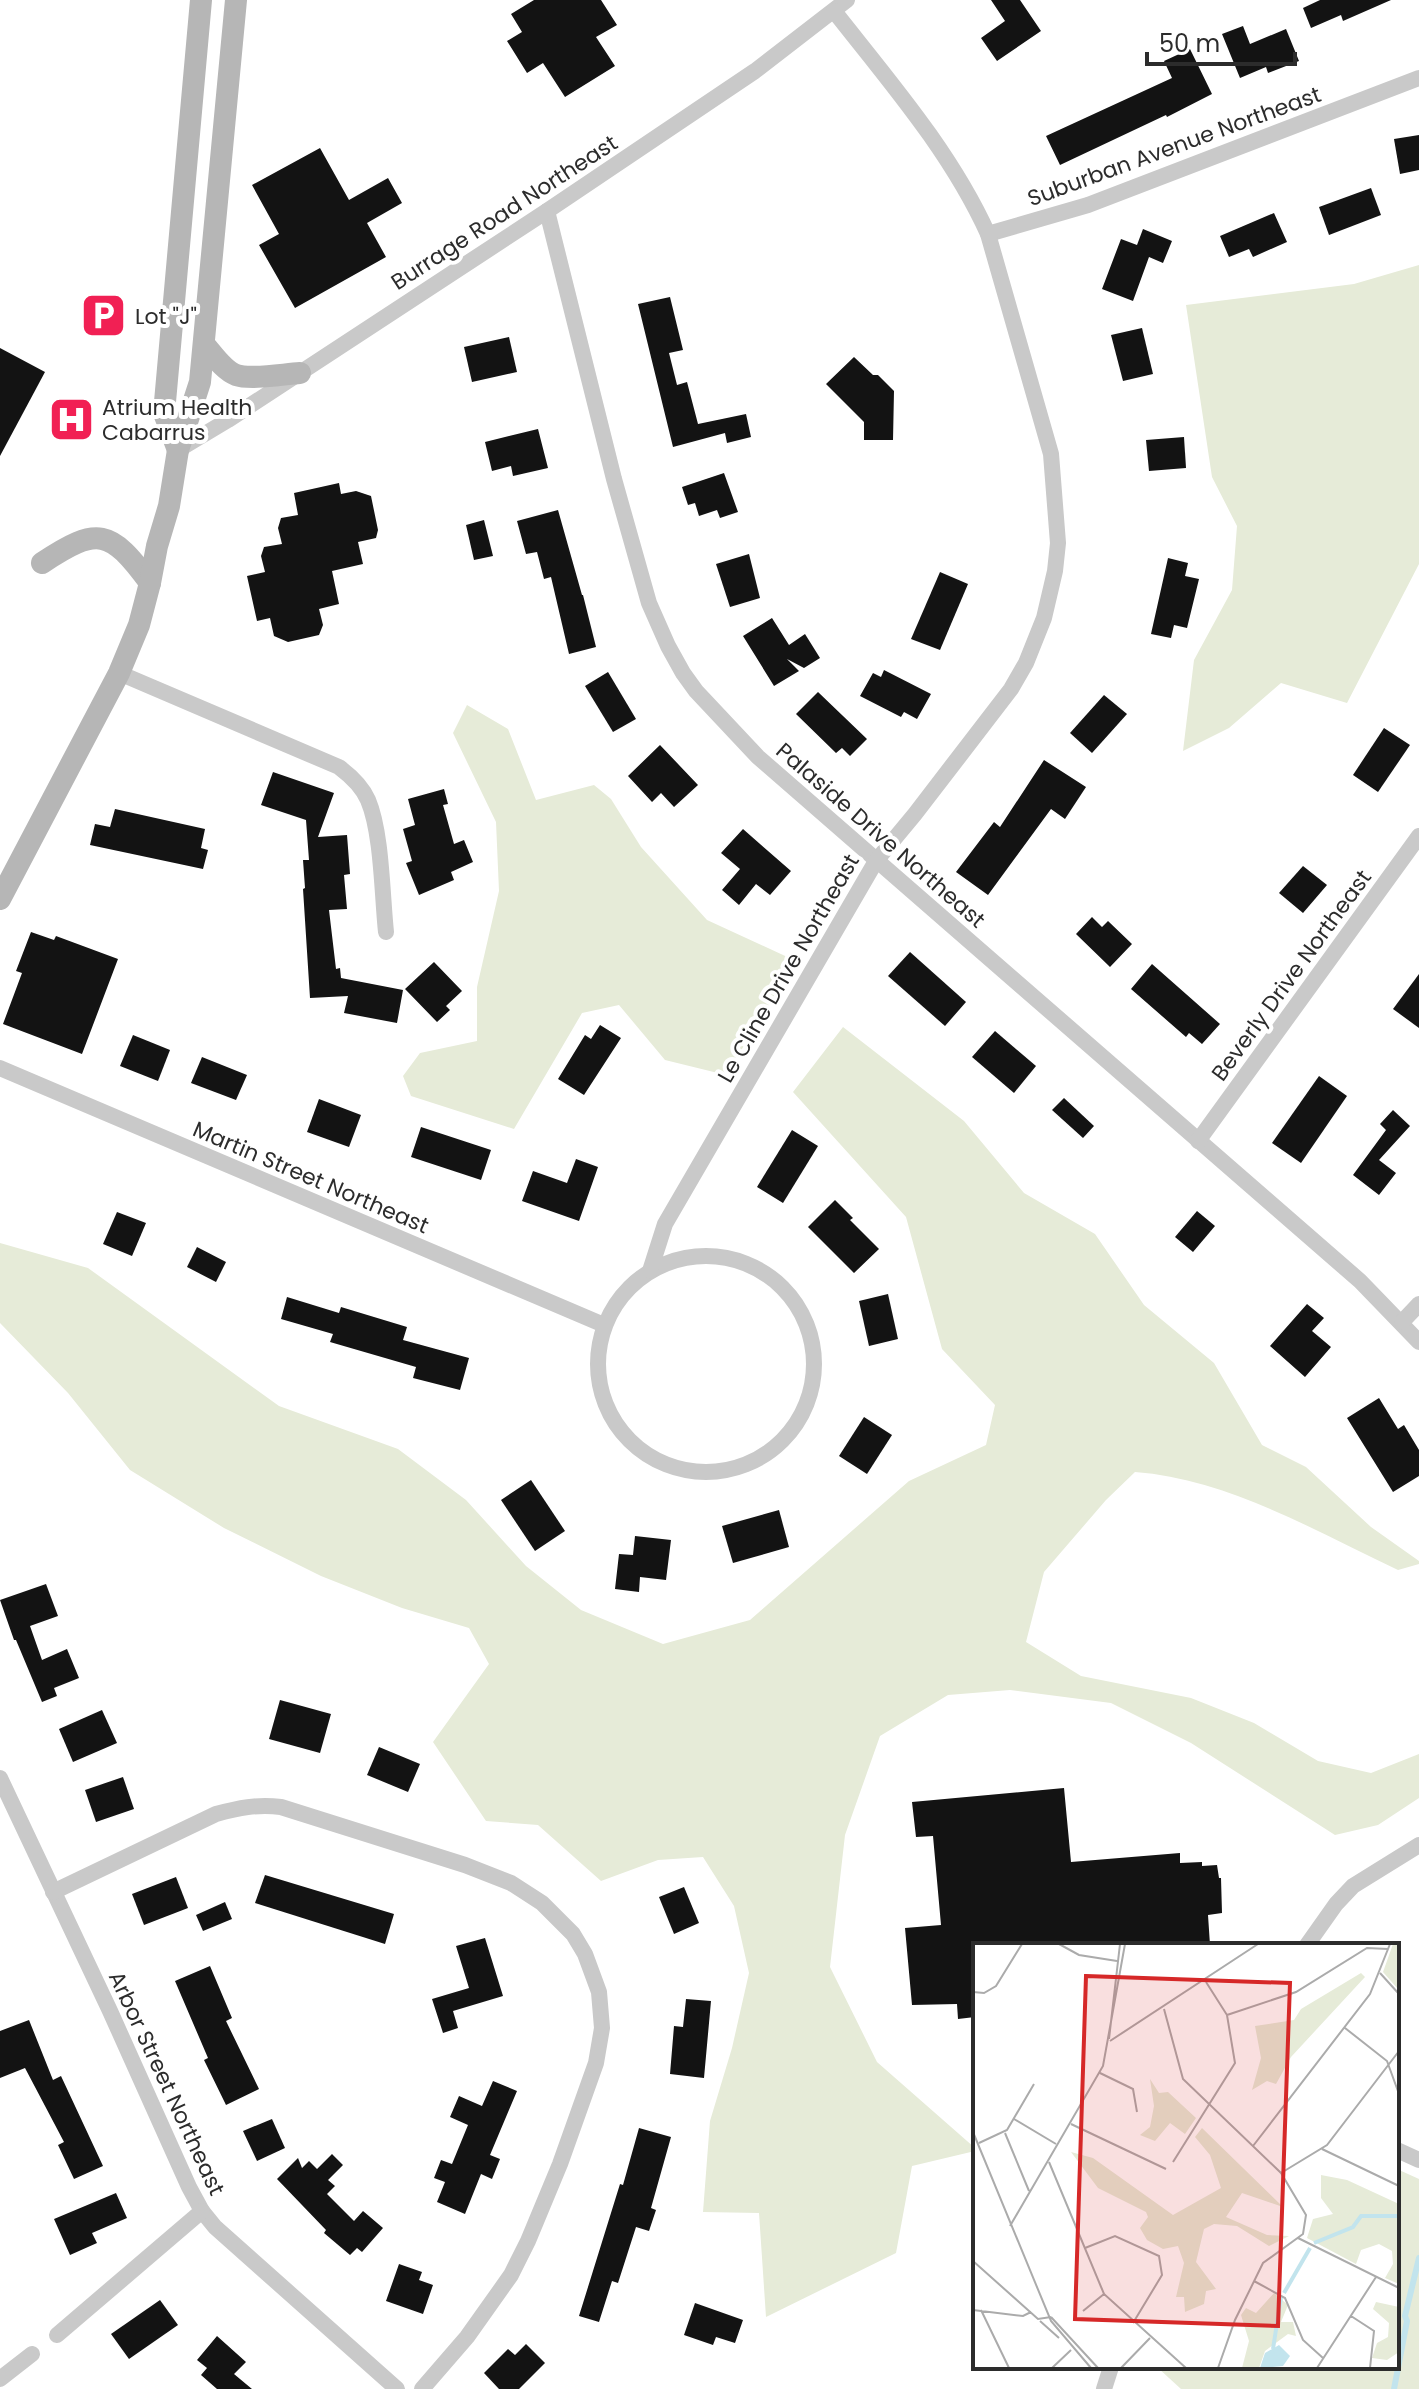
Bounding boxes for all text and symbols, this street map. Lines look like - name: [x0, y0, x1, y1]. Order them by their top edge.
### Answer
- scale bar: [1147, 16, 1295, 66]
- text: 50 m: [1159, 27, 1220, 60]
- street label: Suburban Avenue Northeast: [1023, 79, 1325, 214]
- street label: Burrage Road Northeast: [385, 127, 623, 297]
- parking icon: Lot "J": [80, 292, 128, 340]
- place label: Lot "J": [135, 301, 197, 332]
- place label: Atrium Health Cabarrus: [102, 392, 252, 448]
- hospital icon: Atrium Health Cabarrus: [47, 396, 95, 444]
- street label: Palaside Drive Northeast: [769, 736, 992, 935]
- street label: Le Cline Drive Northeast: [710, 848, 867, 1088]
- street label: Beverly Drive Northeast: [1204, 863, 1379, 1087]
- street label: Martin Street Northeast: [188, 1114, 434, 1241]
- inset map: [973, 1943, 1399, 2369]
- street label: Arbor Street Northeast: [101, 1966, 232, 2200]

